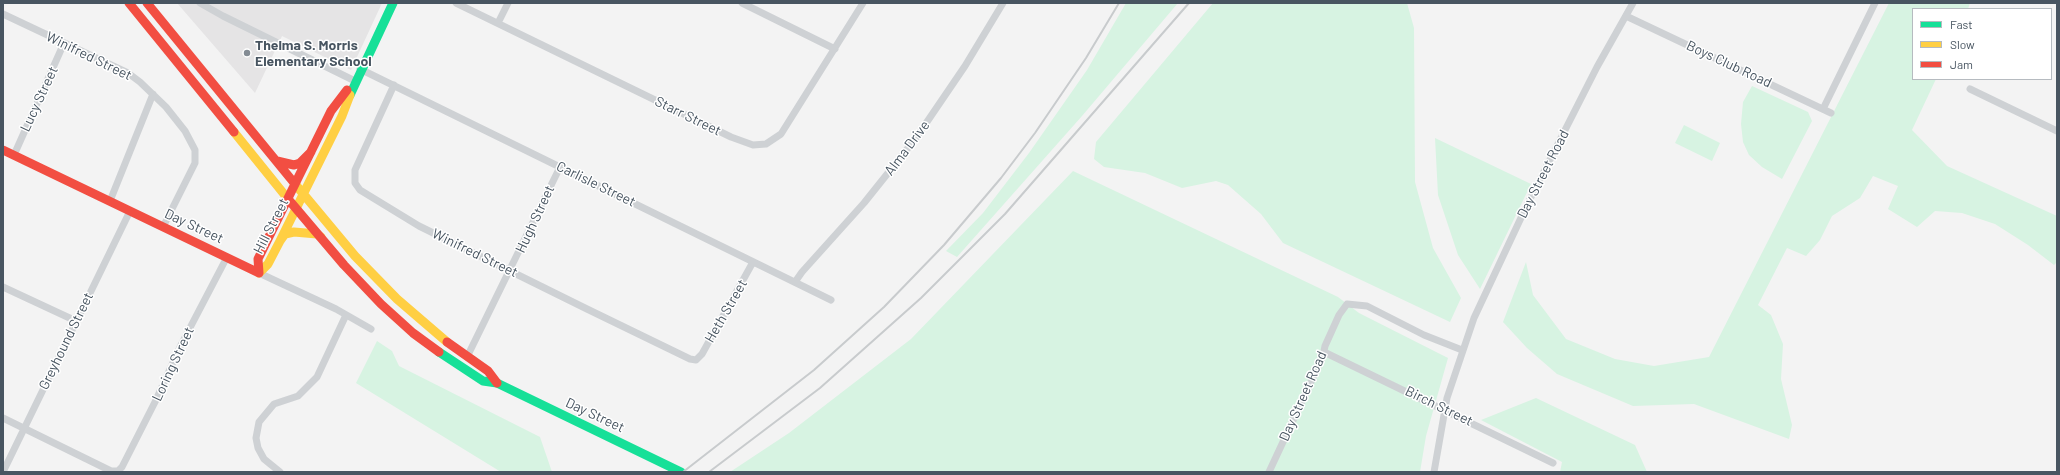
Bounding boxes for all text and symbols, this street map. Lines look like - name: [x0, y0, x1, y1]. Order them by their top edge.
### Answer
- legend: [1912, 8, 2052, 80]
- text: Fast: [1950, 17, 1973, 31]
- street label: Winifred Street: [43, 28, 135, 84]
- place label: Thelma S. Morris Elementary School: [255, 37, 372, 70]
- street label: Boys Club Road: [1684, 37, 1774, 91]
- text: Slow: [1950, 37, 1975, 51]
- marker: Thelma S. Morris Elementary School: [242, 48, 252, 58]
- text: Jam: [1950, 57, 1973, 71]
- street label: Lucy Street: [17, 64, 61, 134]
- street label: Starr Street: [652, 93, 724, 139]
- street label: Alma Drive: [881, 117, 933, 179]
- street label: Day Street Road: [1514, 127, 1572, 221]
- street label: Carlisle Street: [554, 158, 638, 210]
- street label: Hugh Street: [512, 182, 558, 256]
- street label: Hill Street: [250, 195, 292, 257]
- street label: Day Street: [162, 205, 226, 247]
- street label: Winifred Street: [429, 225, 521, 281]
- street label: Heth Street: [701, 276, 751, 346]
- street label: Greyhound Street: [35, 290, 97, 392]
- street label: Loring Street: [148, 324, 198, 404]
- street label: Day Street Road: [1276, 348, 1330, 444]
- street label: Birch Street: [1402, 382, 1476, 430]
- street label: Day Street: [563, 394, 627, 436]

